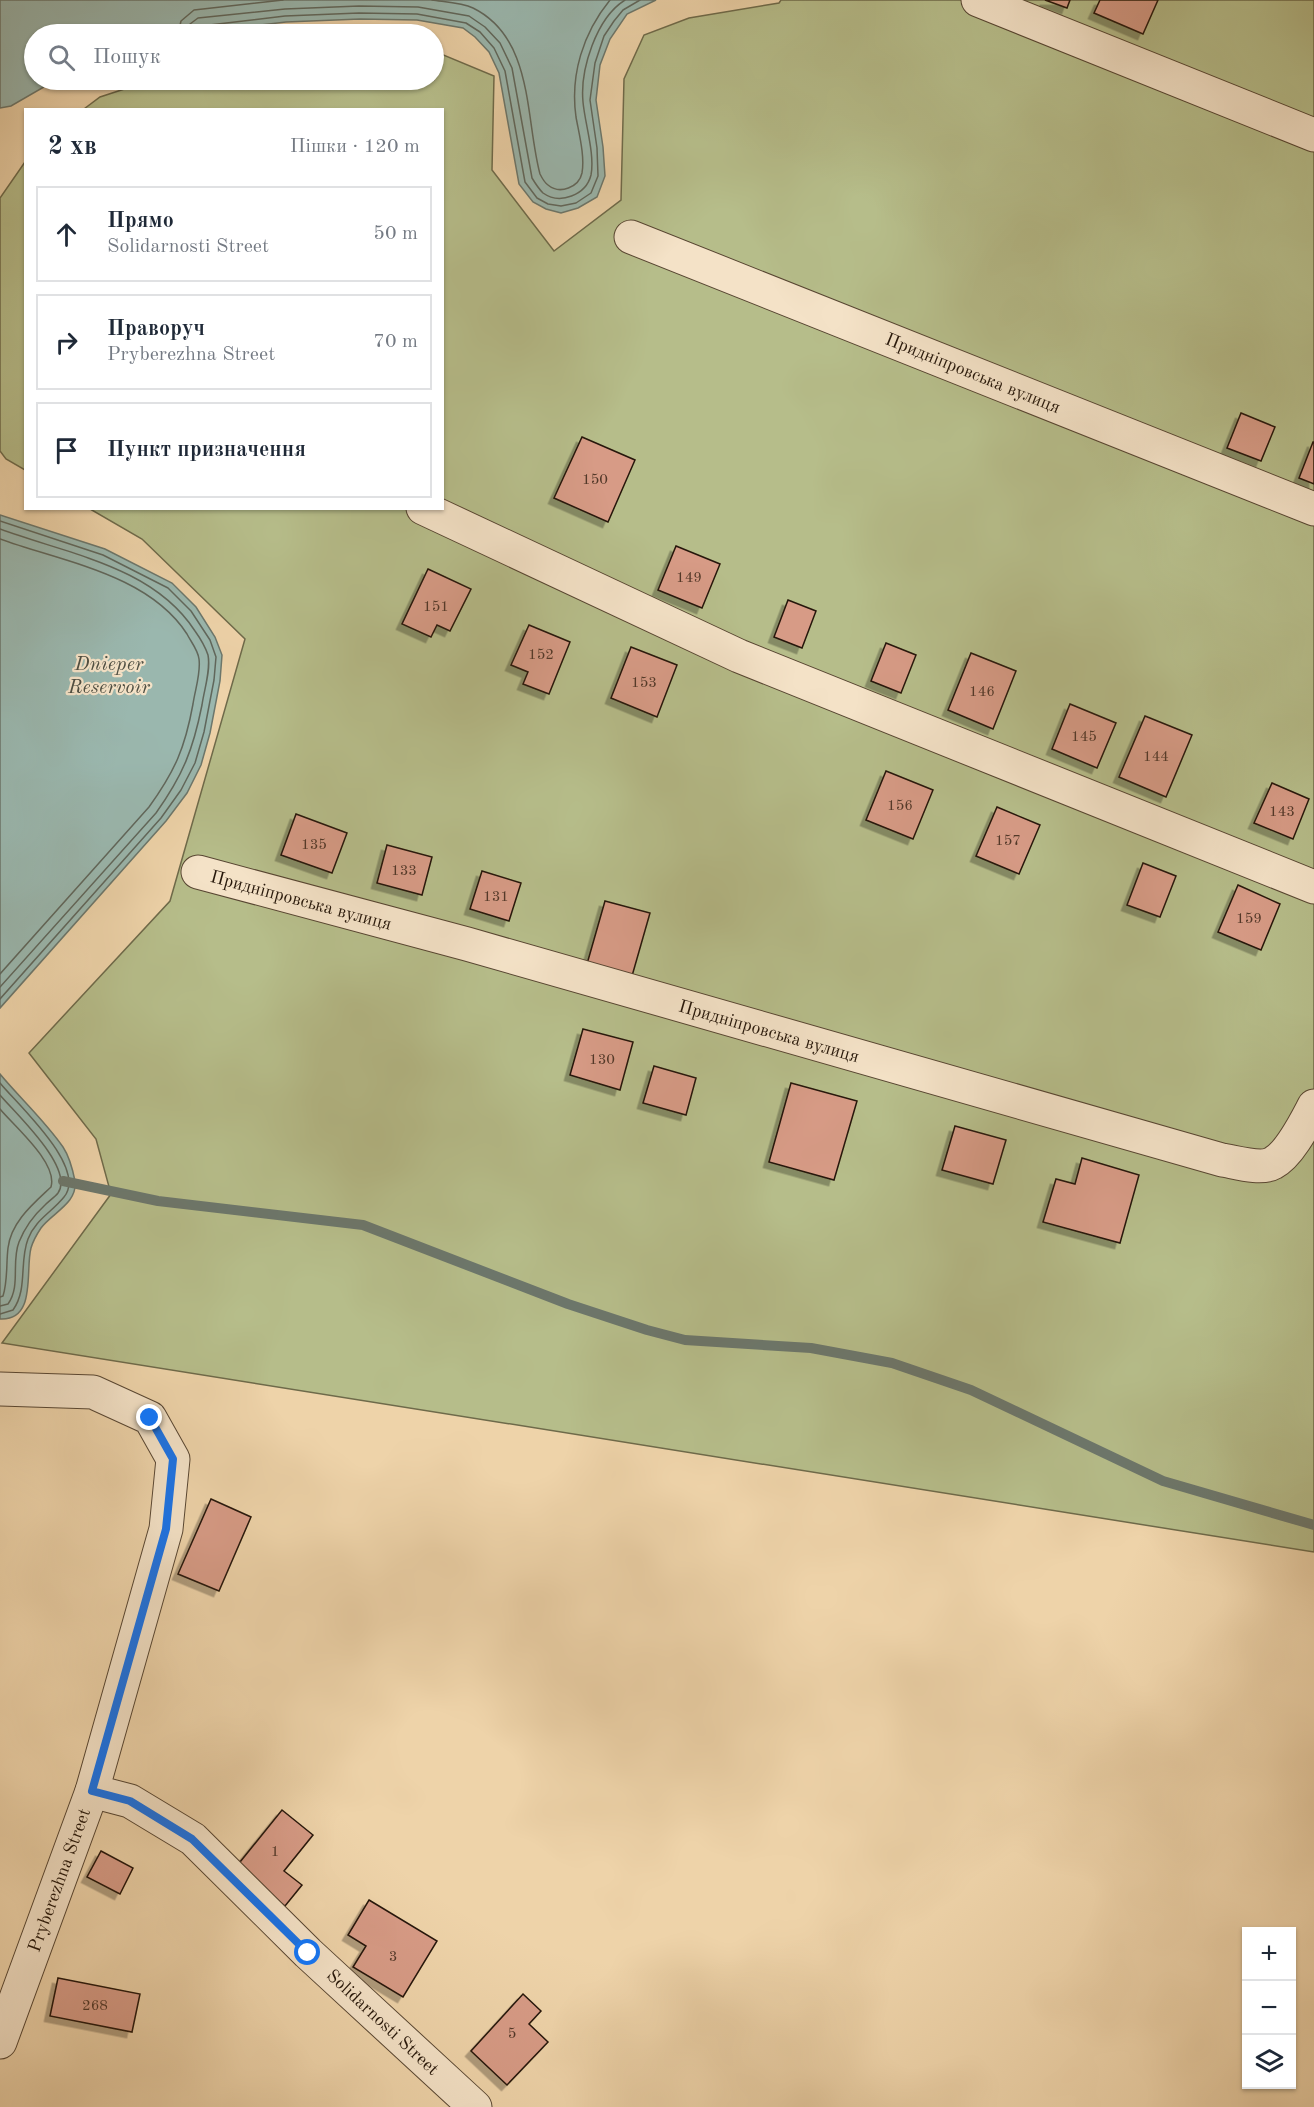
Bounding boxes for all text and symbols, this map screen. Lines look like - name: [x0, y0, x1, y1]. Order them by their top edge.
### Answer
- search box: [24, 24, 444, 90]
- icon: search: [45, 41, 78, 74]
- text: Пошук: [93, 46, 161, 68]
- text: 2 хв: [48, 134, 97, 160]
- text: Пішки · 120 m: [290, 137, 420, 157]
- text: Прямо: [107, 210, 174, 232]
- icon: ahead: [50, 218, 83, 251]
- text: 50 m: [373, 224, 418, 244]
- text: Solidarnosti Street: [107, 237, 269, 257]
- text: Праворуч: [107, 318, 205, 340]
- icon: right: [50, 326, 83, 359]
- street label: Придніпровська вулиця: [883, 331, 1063, 417]
- text: 70 m: [373, 332, 418, 352]
- text: Pryberezhna Street: [107, 345, 275, 365]
- icon: arrive: [50, 434, 83, 467]
- text: Пункт призначення: [107, 439, 306, 461]
- house number: 150: [582, 473, 608, 488]
- house number: 149: [676, 571, 702, 586]
- house number: 151: [423, 600, 449, 615]
- house number: 152: [528, 648, 554, 663]
- water label: Dnieper Reservoir: [67, 655, 150, 698]
- house number: 153: [631, 676, 657, 691]
- house number: 146: [969, 685, 995, 700]
- house number: 145: [1071, 730, 1097, 745]
- house number: 144: [1143, 750, 1169, 765]
- house number: 156: [887, 799, 913, 814]
- house number: 143: [1269, 805, 1295, 820]
- house number: 157: [995, 834, 1021, 849]
- house number: 135: [301, 838, 327, 853]
- house number: 133: [391, 864, 417, 879]
- street label: Придніпровська вулиця: [208, 868, 393, 934]
- house number: 131: [483, 890, 509, 905]
- house number: 159: [1236, 912, 1262, 927]
- street label: Придніпровська вулиця: [676, 998, 861, 1066]
- house number: 130: [589, 1053, 615, 1068]
- route end: [136, 1404, 162, 1430]
- street label: Pryberezhna Street: [26, 1806, 94, 1955]
- house number: 1: [271, 1845, 279, 1860]
- map controls: [1242, 1927, 1296, 2089]
- button: +: [1242, 1927, 1296, 1981]
- route start: [294, 1939, 320, 1965]
- house number: 3: [389, 1950, 397, 1965]
- street label: Solidarnosti Street: [323, 1966, 442, 2079]
- button: −: [1242, 1981, 1296, 2035]
- house number: 268: [82, 1999, 108, 2014]
- house number: 5: [508, 2027, 516, 2042]
- button: layers: [1242, 2035, 1296, 2089]

